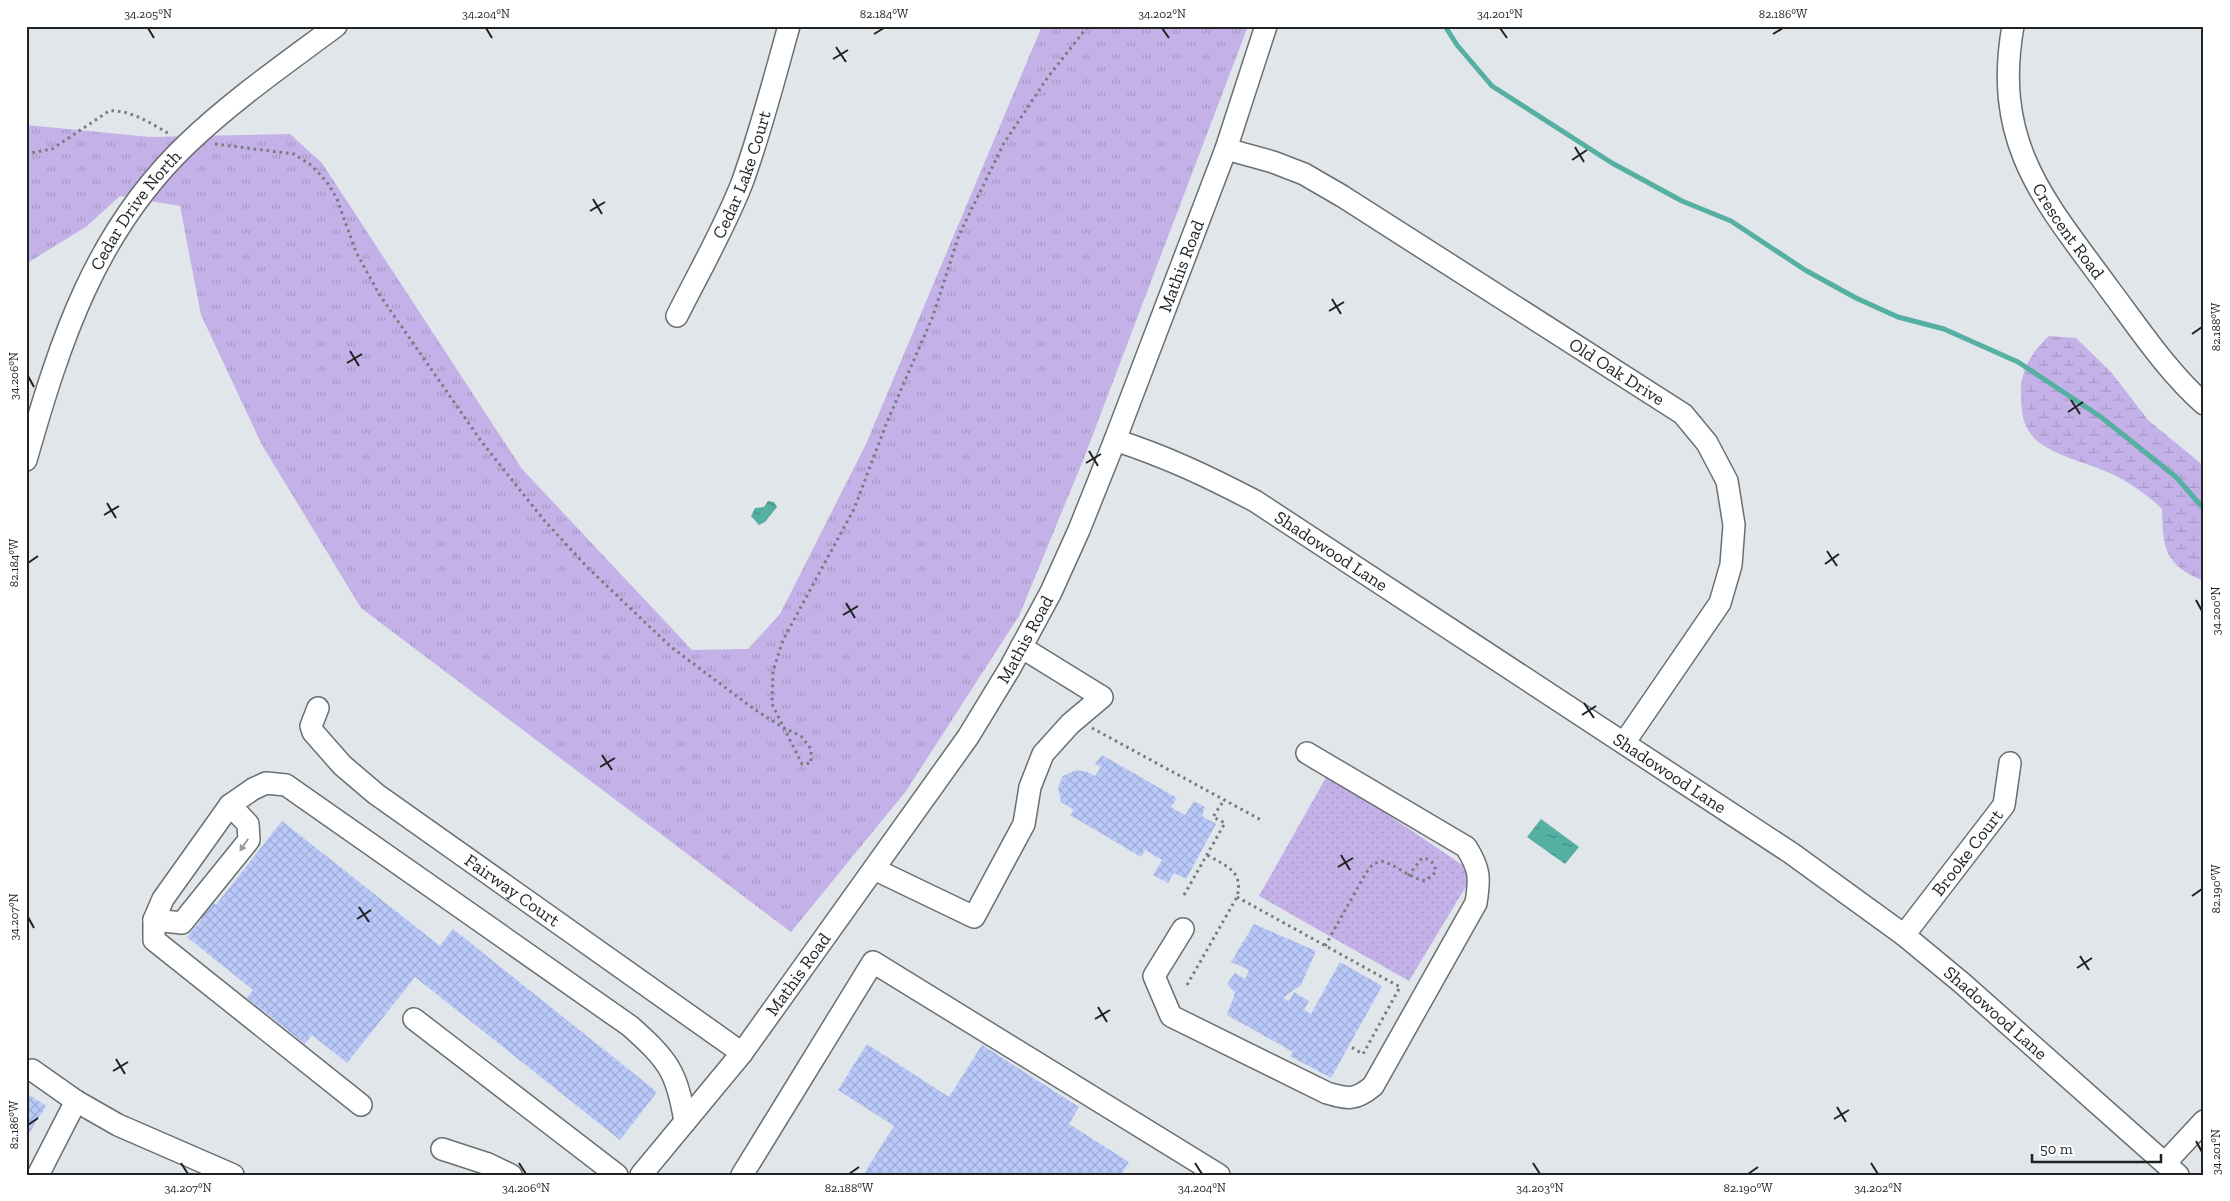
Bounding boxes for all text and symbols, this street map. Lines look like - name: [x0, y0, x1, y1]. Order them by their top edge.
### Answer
- text: 34.205°N: [124, 7, 172, 21]
- text: 34.204°N: [462, 7, 510, 21]
- text: 82.184°W: [860, 7, 909, 21]
- text: 34.202°N: [1138, 7, 1186, 21]
- text: 34.201°N: [1477, 7, 1523, 21]
- text: 82.186°W: [1759, 7, 1808, 21]
- street label: Cedar Lake Court: [708, 108, 776, 242]
- street label: Cedar Drive North: [85, 145, 186, 274]
- street label: Crescent Road: [2027, 179, 2109, 283]
- street label: Mathis Road: [1154, 217, 1209, 315]
- text: 82.188°W: [2209, 302, 2223, 351]
- street label: Old Oak Drive: [1565, 333, 1669, 410]
- text: 34.206°N: [7, 352, 21, 400]
- street label: Shadowood Lane: [1270, 506, 1392, 596]
- text: 82.184°W: [7, 538, 21, 587]
- text: 34.200°N: [2209, 587, 2223, 635]
- street label: Mathis Road: [992, 592, 1058, 687]
- street label: Shadowood Lane: [1609, 728, 1730, 818]
- street label: Brooke Court: [1927, 804, 2008, 900]
- one-way arrow: [240, 838, 249, 852]
- street label: Fairway Court: [460, 849, 564, 932]
- text: 82.190°W: [2209, 864, 2223, 914]
- text: 34.207°N: [7, 893, 21, 941]
- street label: Mathis Road: [761, 929, 835, 1020]
- street label: Shadowood Lane: [1939, 962, 2052, 1065]
- text: 82.186°W: [7, 1100, 21, 1149]
- text: 34.201°N: [2209, 1129, 2223, 1175]
- scale bar: [2032, 1131, 2161, 1163]
- text: 50 m: [2040, 1140, 2073, 1158]
- text: 34.207°N: [164, 1181, 212, 1195]
- text: 34.206°N: [502, 1181, 550, 1195]
- text: 82.188°W: [825, 1181, 874, 1195]
- text: 34.204°N: [1178, 1181, 1226, 1195]
- text: 34.203°N: [1516, 1181, 1564, 1195]
- text: 82.190°W: [1723, 1181, 1773, 1195]
- text: 34.202°N: [1854, 1181, 1902, 1195]

